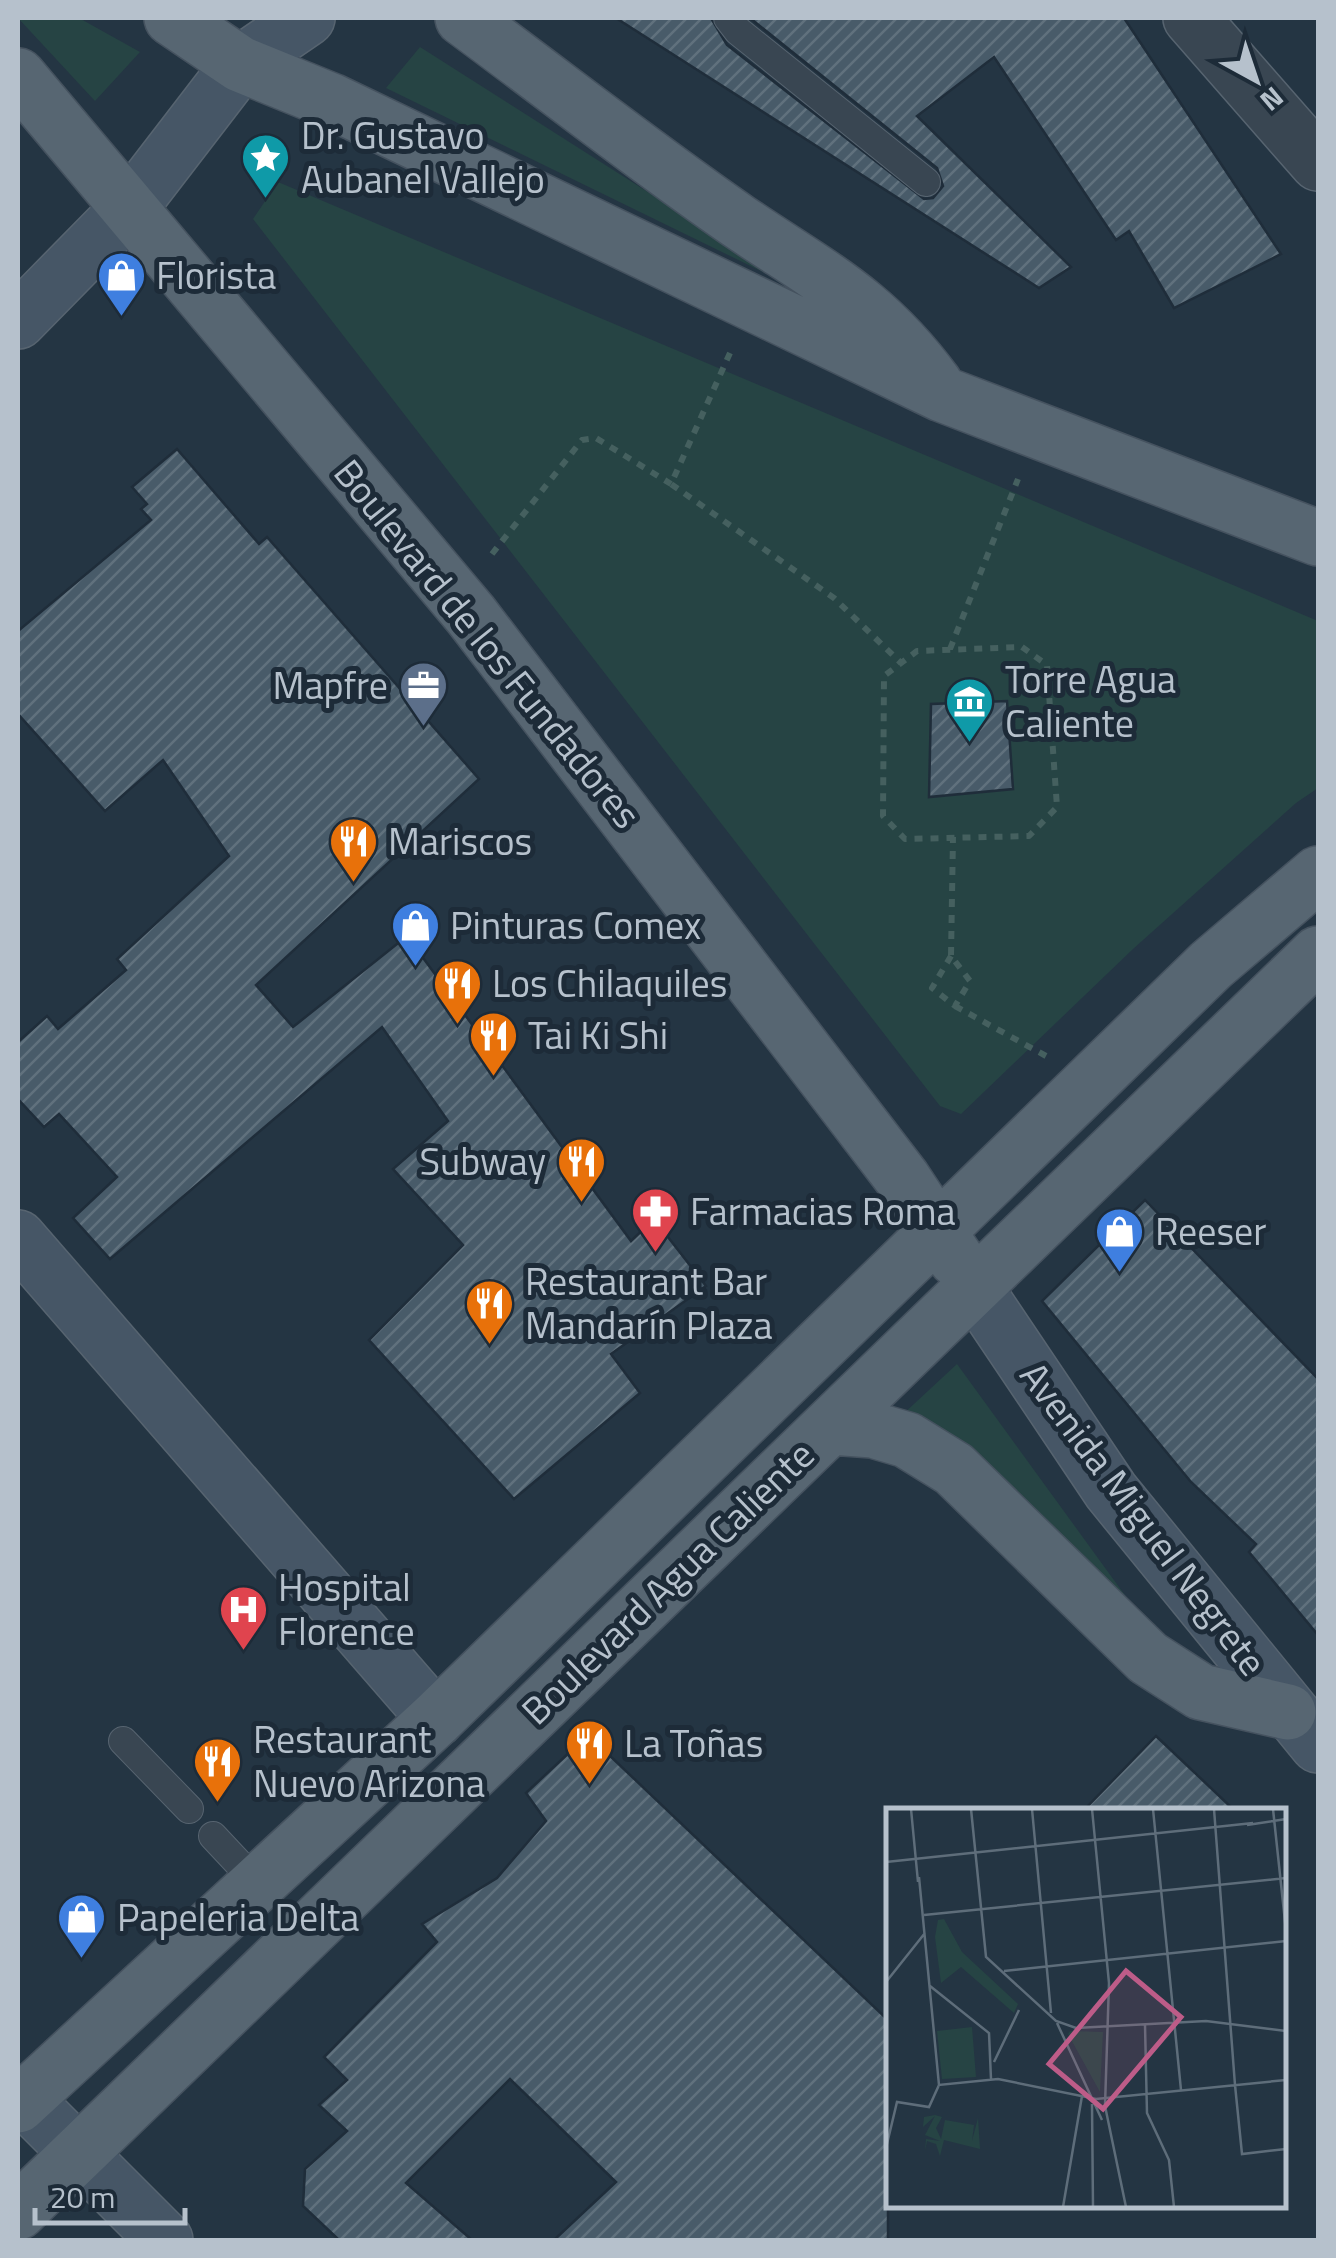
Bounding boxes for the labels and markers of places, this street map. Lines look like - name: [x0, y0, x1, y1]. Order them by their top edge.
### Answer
- place label: Dr. Gustavo Aubanel Vallejo: [301, 106, 545, 208]
- place icon: Dr. Gustavo Aubanel Vallejo: [240, 132, 292, 200]
- place label: Florista: [156, 246, 276, 304]
- shop icon: Florista: [95, 250, 147, 318]
- place label: Torre Agua Caliente: [1005, 650, 1176, 752]
- place label: Mapfre: [272, 656, 388, 714]
- office icon: Mapfre: [397, 660, 449, 728]
- museum icon: Torre Agua Caliente: [944, 676, 996, 744]
- place label: Mariscos: [388, 812, 532, 870]
- restaurant icon: Mariscos: [327, 816, 379, 884]
- place label: Pinturas Comex: [450, 896, 701, 954]
- shop icon: Pinturas Comex: [389, 900, 441, 968]
- place label: Los Chilaquiles: [492, 954, 727, 1012]
- restaurant icon: Los Chilaquiles: [431, 958, 483, 1026]
- place label: Tai Ki Shi: [528, 1006, 668, 1064]
- restaurant icon: Tai Ki Shi: [467, 1010, 519, 1078]
- place label: Subway: [419, 1132, 546, 1190]
- restaurant icon: Subway: [555, 1136, 607, 1204]
- place label: Farmacias Roma: [690, 1182, 956, 1240]
- pharmacy icon: Farmacias Roma: [629, 1186, 681, 1254]
- place label: Reeser: [1155, 1202, 1266, 1260]
- shop icon: Reeser: [1094, 1206, 1146, 1274]
- place label: Restaurant Bar Mandarín Plaza: [525, 1252, 772, 1354]
- restaurant icon: Restaurant Bar Mandarín Plaza: [464, 1278, 516, 1346]
- place label: Hospital Florence: [278, 1558, 415, 1660]
- hospital icon: Hospital Florence: [217, 1584, 269, 1652]
- place label: Restaurant Nuevo Arizona: [253, 1710, 485, 1812]
- place label: La Toñas: [624, 1714, 763, 1772]
- restaurant icon: La Toñas: [563, 1718, 615, 1786]
- restaurant icon: Restaurant Nuevo Arizona: [192, 1736, 244, 1804]
- place label: Papeleria Delta: [117, 1888, 359, 1946]
- shop icon: Papeleria Delta: [56, 1892, 108, 1960]

